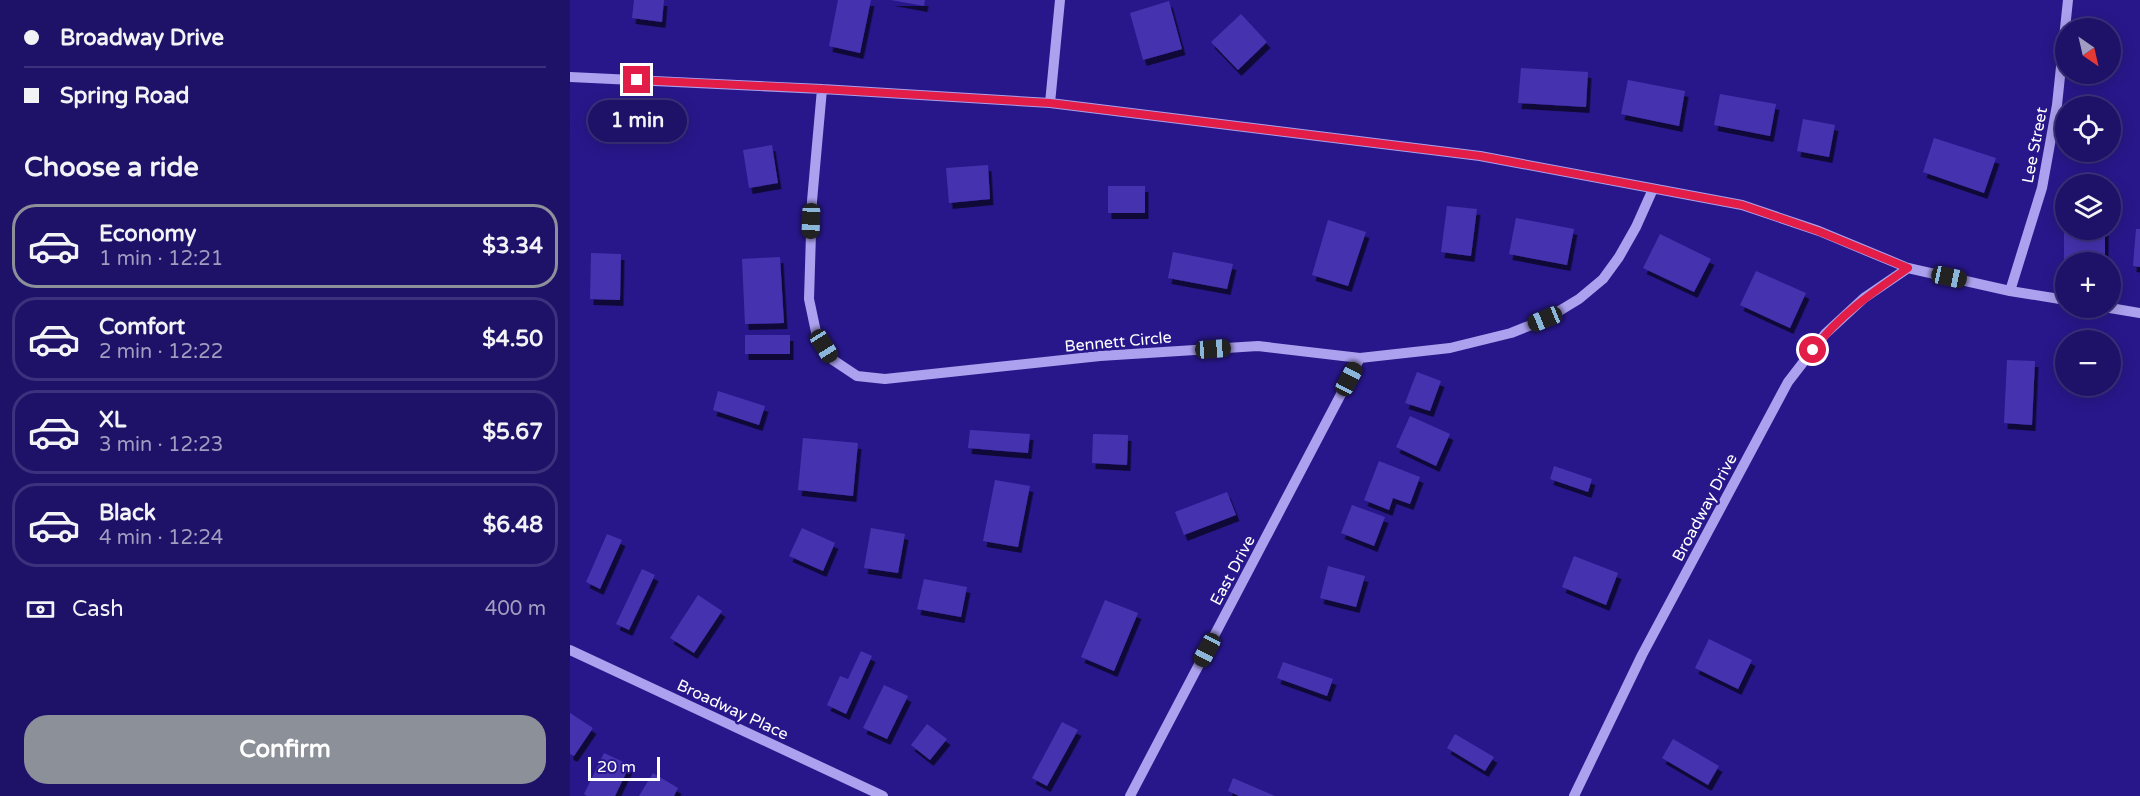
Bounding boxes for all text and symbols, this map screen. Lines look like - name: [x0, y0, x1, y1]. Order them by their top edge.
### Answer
- north arrow: [2055, 18, 2121, 84]
- map controls: [2055, 18, 2121, 396]
- text: Broadway Drive: [60, 25, 224, 51]
- route end: [623, 66, 650, 93]
- text: Spring Road: [60, 83, 189, 109]
- button: locate: [2055, 96, 2121, 162]
- callout: 1 min: [587, 101, 686, 143]
- street label: Lee Street: [2018, 105, 2052, 185]
- text: 1 min: [611, 109, 664, 133]
- text: Choose a ride: [24, 151, 199, 184]
- button: layers: [2055, 174, 2121, 240]
- car: [801, 203, 821, 239]
- icon: car: [27, 219, 81, 273]
- text: Economy: [99, 221, 196, 247]
- text: $3.34: [482, 233, 543, 259]
- text: 1 min · 12:21: [99, 247, 223, 271]
- button: +: [2055, 252, 2121, 318]
- car: [1930, 264, 1968, 290]
- car: [1525, 304, 1565, 334]
- icon: car: [27, 312, 81, 366]
- text: Comfort: [99, 314, 185, 340]
- text: $4.50: [482, 326, 543, 352]
- car: [807, 326, 841, 366]
- street label: Bennett Circle: [1064, 327, 1173, 357]
- button: −: [2055, 330, 2121, 396]
- route start: [1799, 336, 1826, 363]
- car: [1194, 339, 1232, 359]
- text: 2 min · 12:22: [99, 340, 223, 364]
- car: [1333, 359, 1365, 399]
- icon: car: [27, 405, 81, 459]
- text: XL: [99, 407, 126, 433]
- text: $5.67: [482, 419, 543, 445]
- text: 3 min · 12:23: [99, 433, 223, 457]
- street label: Broadway Drive: [1668, 450, 1742, 565]
- icon: car: [27, 498, 81, 552]
- text: Black: [99, 500, 156, 526]
- text: $6.48: [483, 512, 543, 538]
- text: 4 min · 12:24: [99, 526, 223, 550]
- street label: East Drive: [1206, 532, 1260, 609]
- icon: cash: [24, 593, 57, 626]
- text: Cash: [72, 596, 124, 622]
- text: 400 m: [485, 597, 546, 621]
- car: [1191, 630, 1223, 670]
- street label: Broadway Place: [674, 675, 792, 745]
- button: Confirm: [24, 715, 546, 784]
- scale bar: [588, 754, 660, 782]
- text: 20 m: [597, 757, 636, 777]

